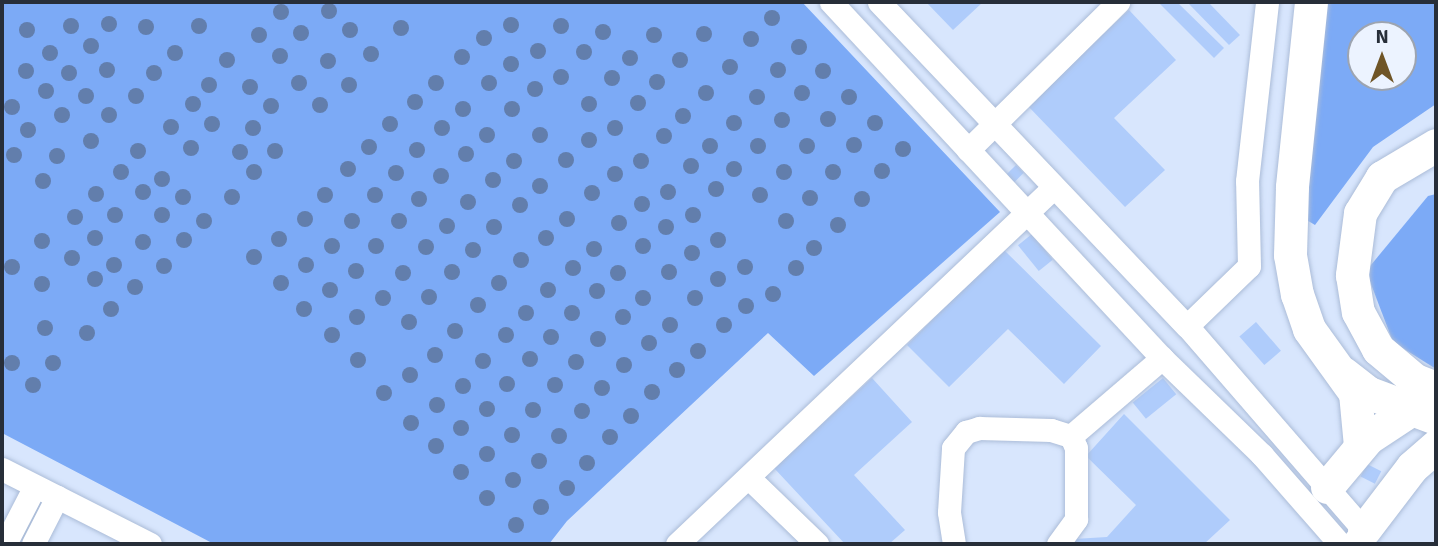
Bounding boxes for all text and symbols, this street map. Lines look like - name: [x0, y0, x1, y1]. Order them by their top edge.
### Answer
- north arrow: [1347, 21, 1417, 91]
- text: N: [1375, 25, 1389, 49]

